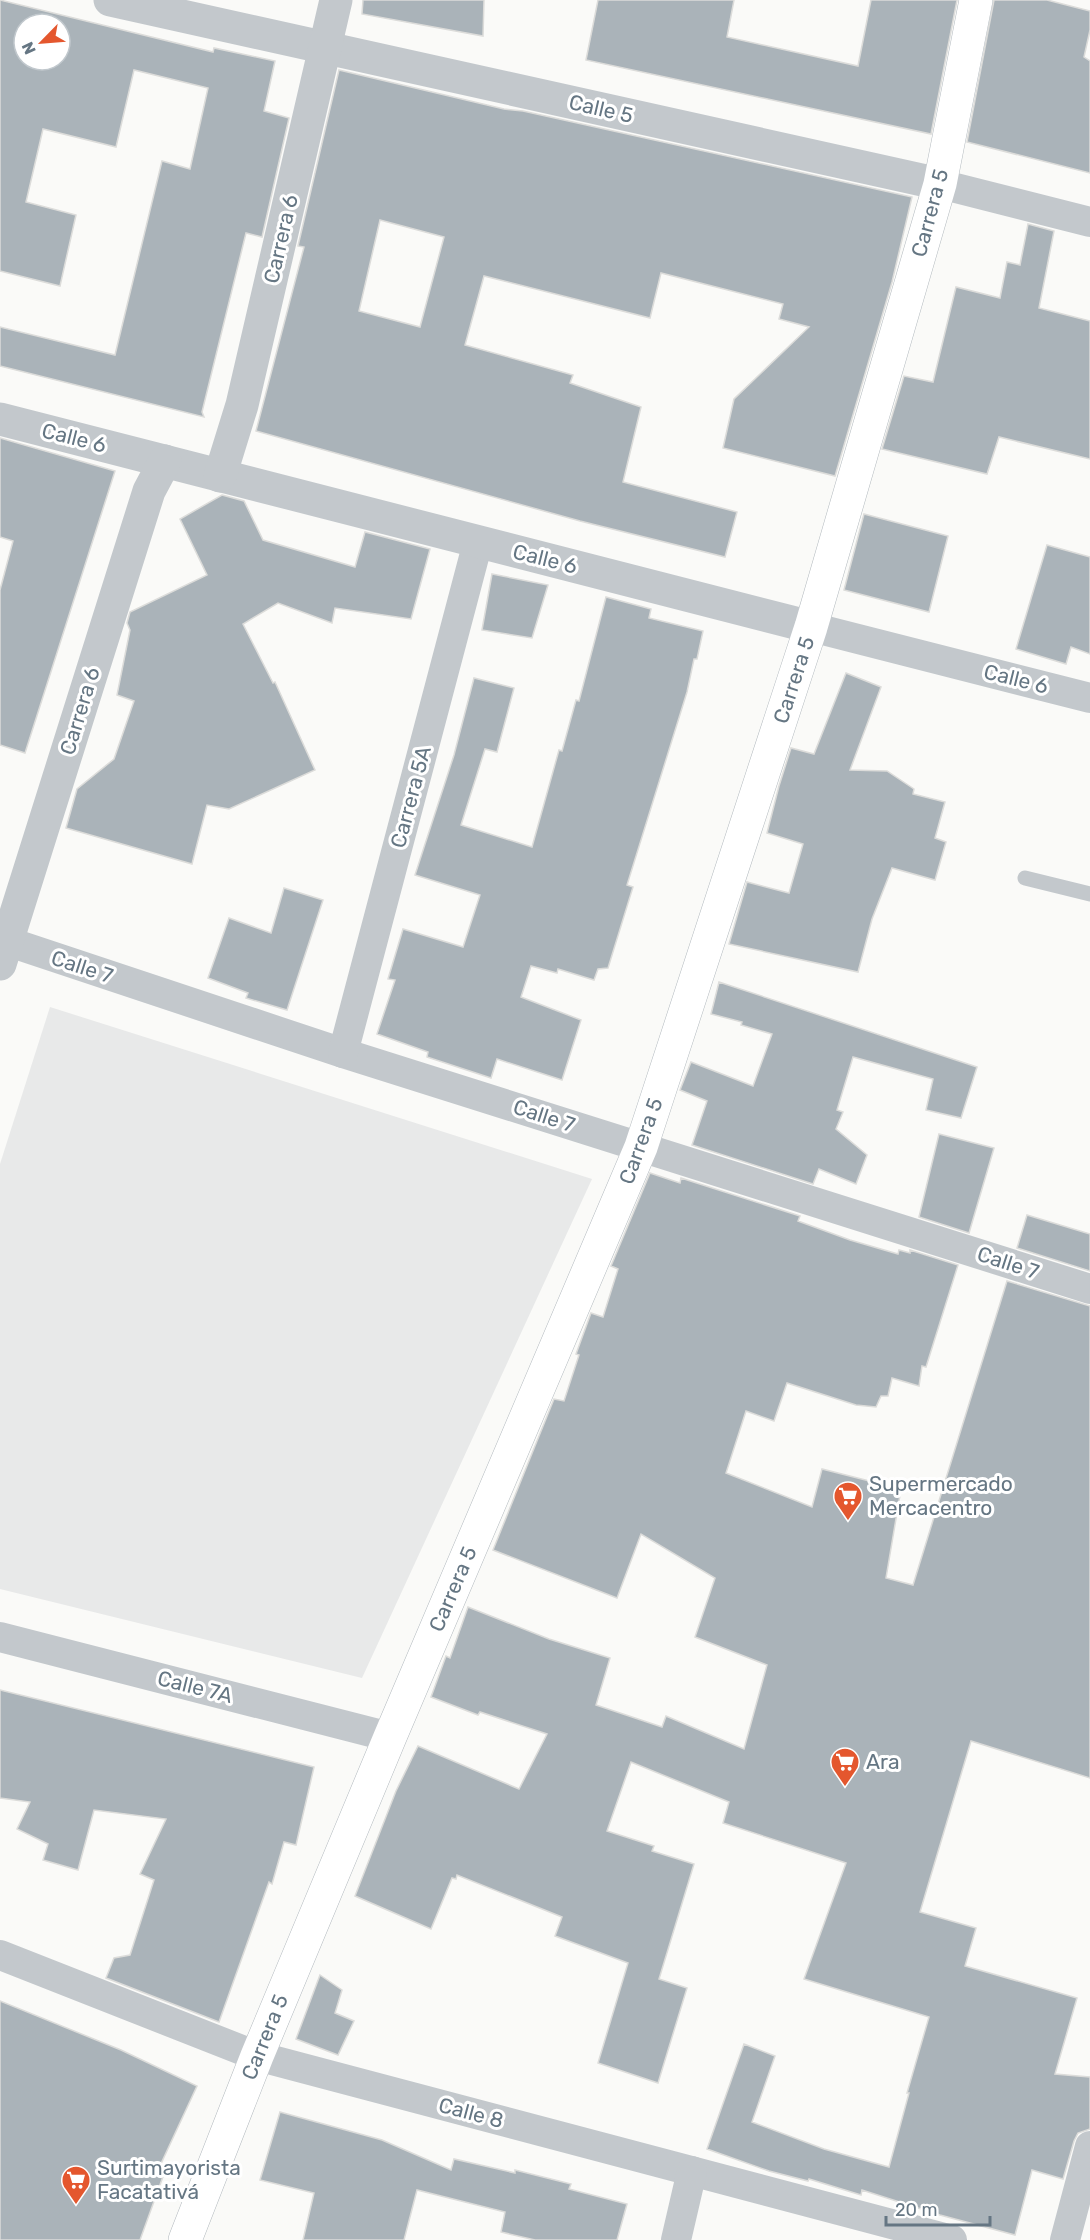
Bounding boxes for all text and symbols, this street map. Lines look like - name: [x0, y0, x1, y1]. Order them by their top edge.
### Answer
- north arrow: [12, 12, 72, 72]
- text: N: [18, 39, 40, 57]
- street label: Calle 5: [567, 89, 636, 128]
- street label: Carrera 5: [906, 166, 953, 260]
- street label: Carrera 6: [258, 192, 303, 286]
- street label: Calle 6: [39, 417, 109, 458]
- street label: Calle 6: [510, 538, 580, 579]
- street label: Carrera 5: [768, 633, 819, 727]
- street label: Calle 6: [981, 658, 1051, 699]
- street label: Carrera 6: [54, 664, 105, 758]
- street label: Carrera 5A: [385, 743, 436, 850]
- street label: Calle 7: [48, 945, 116, 988]
- street label: Calle 7: [510, 1094, 578, 1137]
- street label: Carrera 5: [613, 1094, 668, 1187]
- street label: Calle 7: [974, 1241, 1042, 1284]
- place label: Supermercado Mercacentro: [869, 1471, 1013, 1520]
- supermarket icon: Supermercado Mercacentro: [832, 1480, 864, 1522]
- street label: Carrera 5: [423, 1542, 482, 1635]
- street label: Calle 7A: [155, 1665, 235, 1708]
- supermarket icon: Ara: [829, 1746, 861, 1788]
- place label: Ara: [866, 1749, 899, 1774]
- street label: Carrera 5: [236, 1990, 293, 2083]
- street label: Calle 8: [436, 2092, 506, 2133]
- place label: Surtimayorista Facatativá: [97, 2155, 241, 2204]
- supermarket icon: Surtimayorista Facatativá: [60, 2164, 92, 2206]
- scale bar: [886, 2189, 990, 2227]
- text: 20 m: [895, 2199, 937, 2221]

